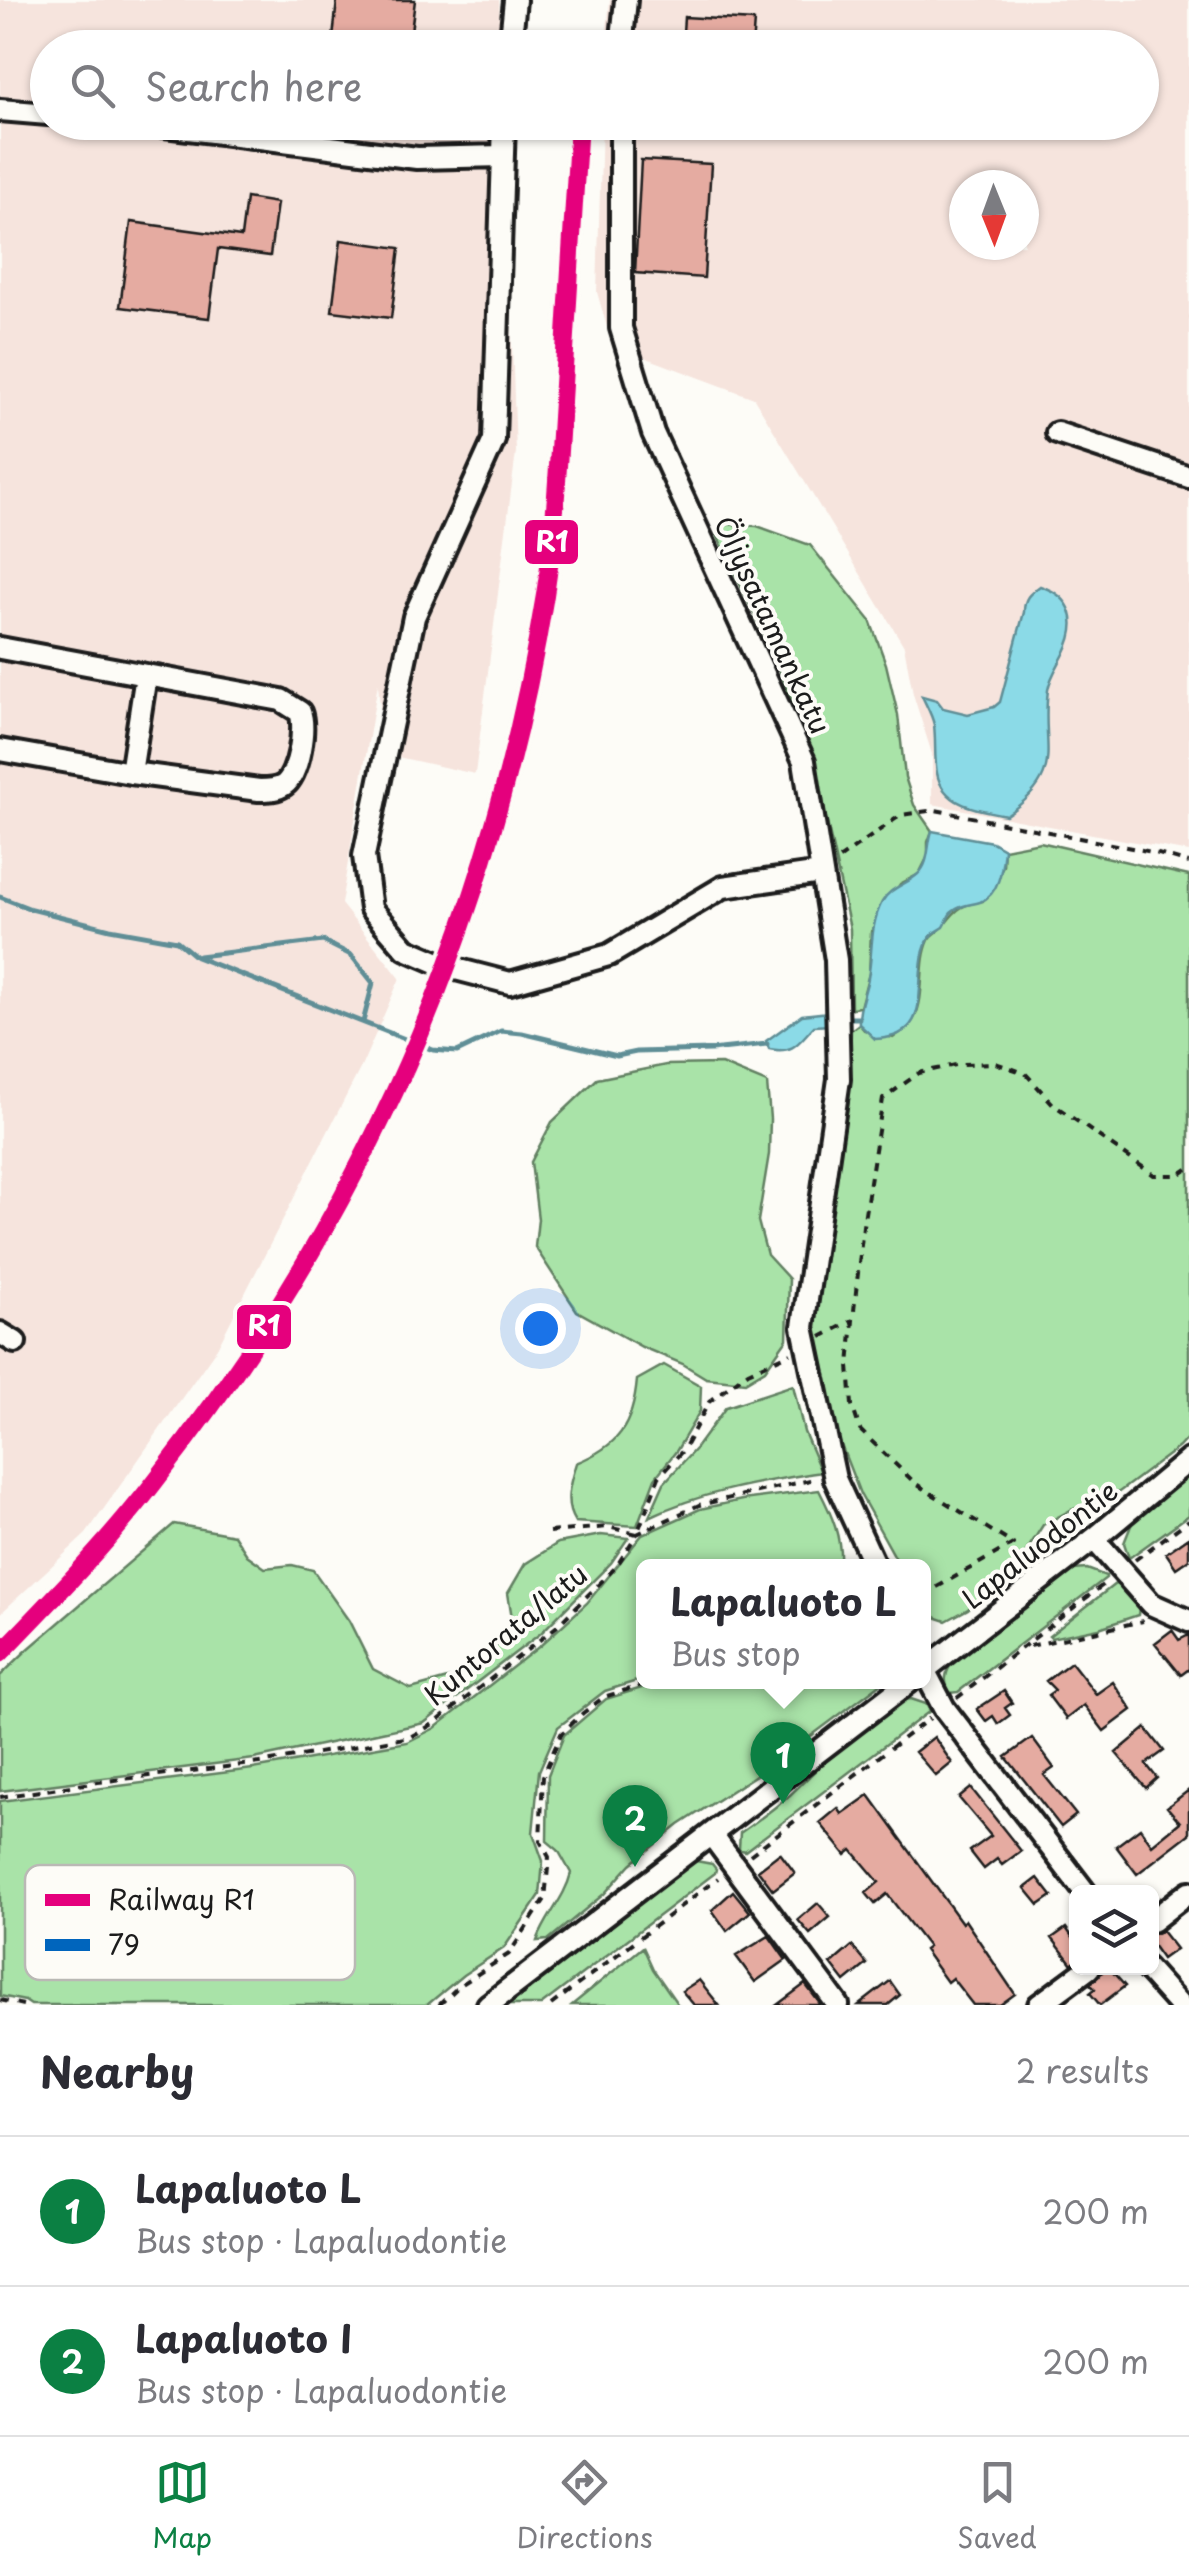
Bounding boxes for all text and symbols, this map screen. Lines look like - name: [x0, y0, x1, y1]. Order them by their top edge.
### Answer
- search box: [30, 30, 1159, 140]
- text: Search here: [145, 57, 362, 114]
- icon: search: [65, 58, 120, 113]
- north arrow: [949, 170, 1039, 260]
- street label: Öljysatamankatu: [704, 508, 843, 740]
- line badge: R1: [523, 518, 580, 566]
- text: R1: [536, 519, 568, 562]
- line badge: R1: [235, 1303, 293, 1351]
- text: R1: [248, 1303, 280, 1346]
- your location: [515, 1303, 566, 1354]
- street label: Lapaluodontie: [952, 1469, 1126, 1619]
- street label: Kuntorata/latu: [414, 1553, 596, 1715]
- popup: [636, 1559, 931, 1689]
- text: Lapaluoto L: [670, 1572, 897, 1629]
- text: Bus stop: [670, 1629, 800, 1677]
- pin: 1: [750, 1722, 816, 1804]
- pin: 2: [602, 1784, 668, 1867]
- legend: [25, 1865, 355, 1980]
- text: Railway R1: [108, 1877, 255, 1920]
- map controls: [1069, 1885, 1159, 1975]
- button: layers: [1069, 1885, 1159, 1975]
- text: 79: [108, 1922, 140, 1965]
- text: Nearby: [40, 2039, 194, 2102]
- text: 2 results: [1016, 2046, 1149, 2094]
- text: Lapaluoto L: [135, 2159, 362, 2216]
- text: 1: [65, 2187, 80, 2235]
- text: 200 m: [1042, 2187, 1149, 2235]
- text: Bus stop · Lapaluodontie: [135, 2216, 507, 2264]
- text: Lapaluoto I: [135, 2309, 352, 2366]
- text: 2: [61, 2337, 84, 2385]
- text: 200 m: [1042, 2337, 1149, 2385]
- text: Bus stop · Lapaluodontie: [135, 2366, 507, 2414]
- tab: Map: [152, 2455, 212, 2558]
- tab: Directions: [517, 2455, 653, 2558]
- tab: Saved: [957, 2455, 1037, 2558]

